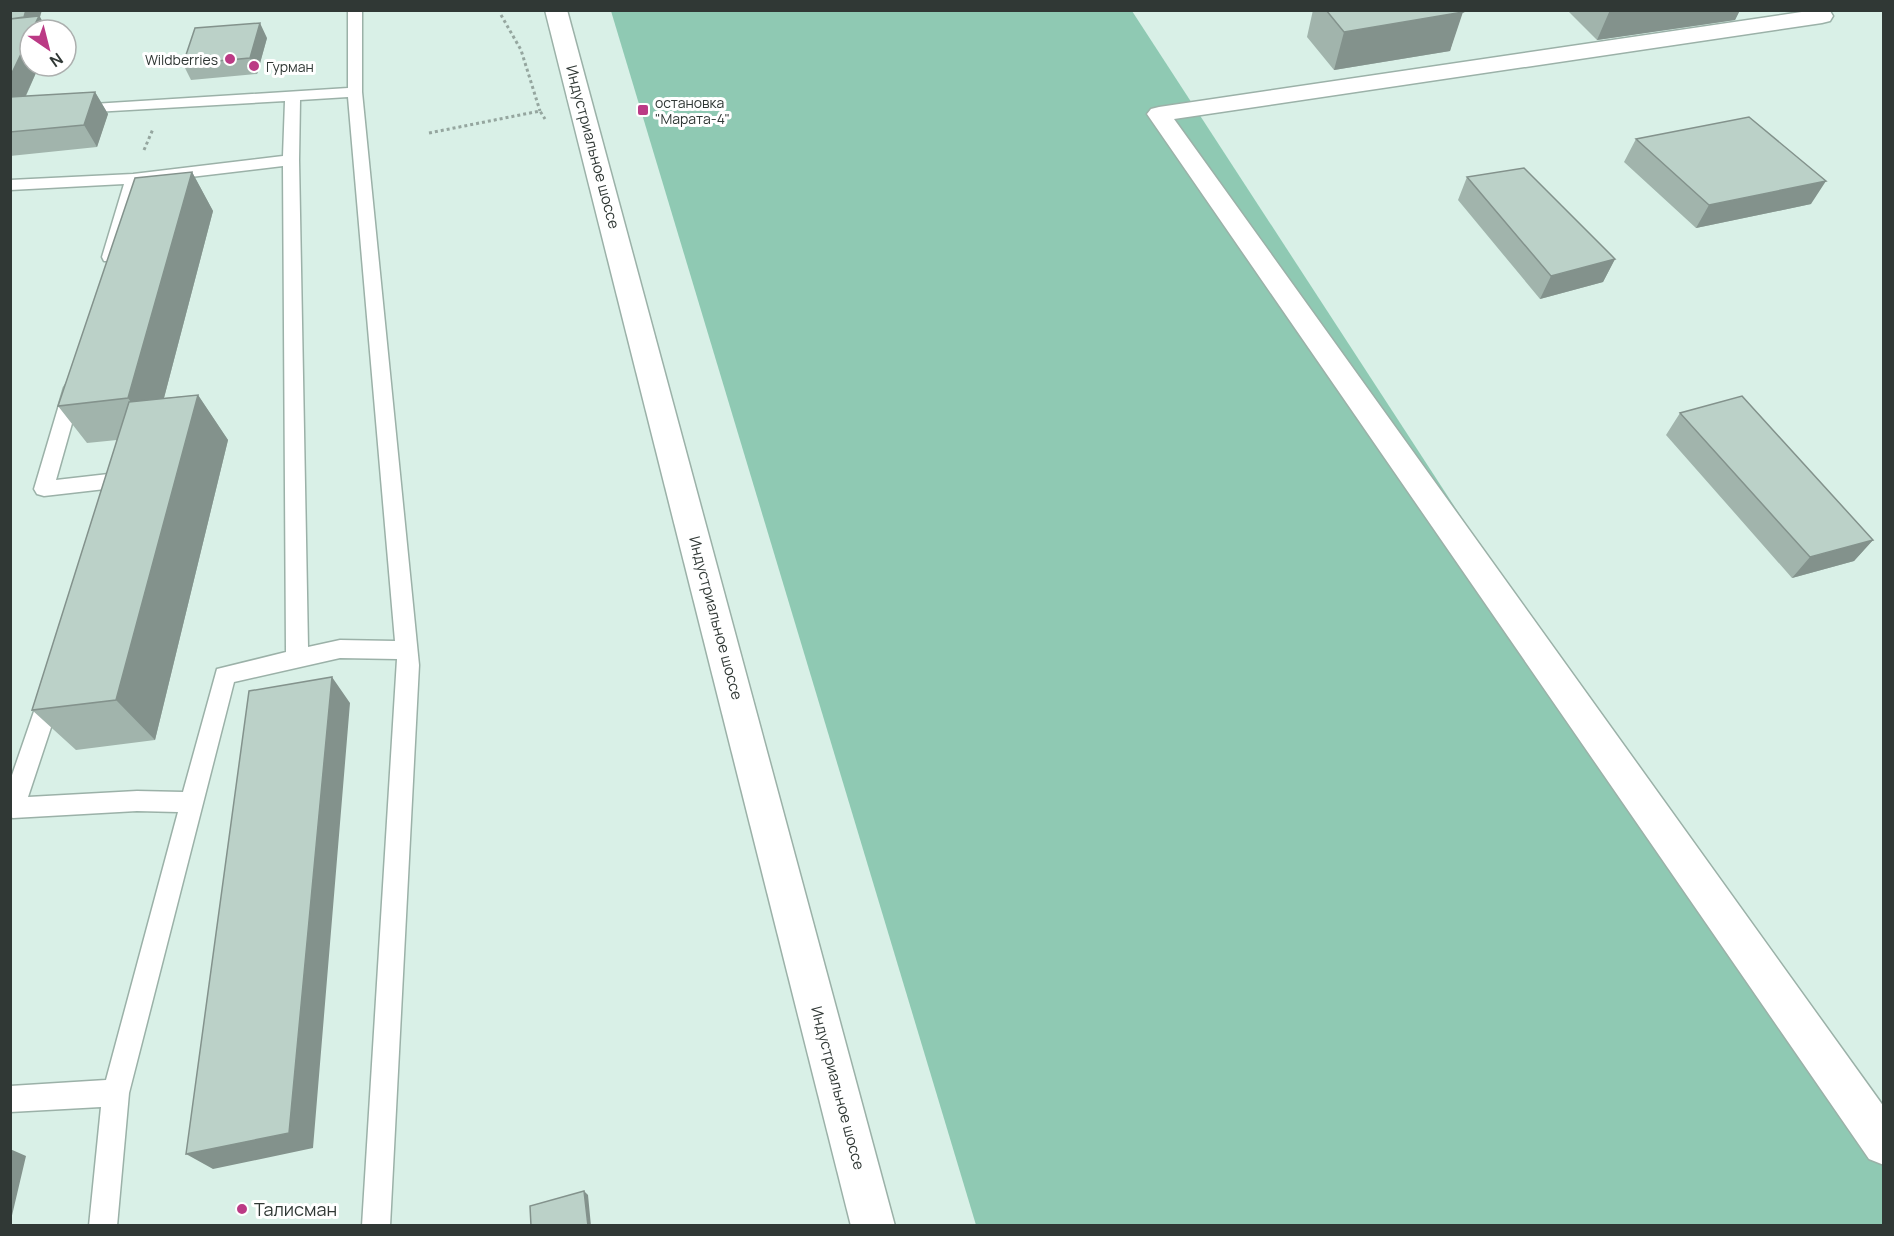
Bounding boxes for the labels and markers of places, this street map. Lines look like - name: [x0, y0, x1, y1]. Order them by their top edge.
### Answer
- place label: Wildberries: [145, 50, 218, 69]
- marker: Wildberries: [223, 52, 237, 66]
- place label: Гурман: [266, 57, 314, 76]
- marker: Гурман: [247, 59, 261, 73]
- place label: остановка "Марата-4": [655, 93, 730, 128]
- marker: остановка "Марата-4": [636, 103, 650, 117]
- place label: Талисман: [254, 1197, 337, 1221]
- marker: Талисман: [235, 1202, 249, 1216]

